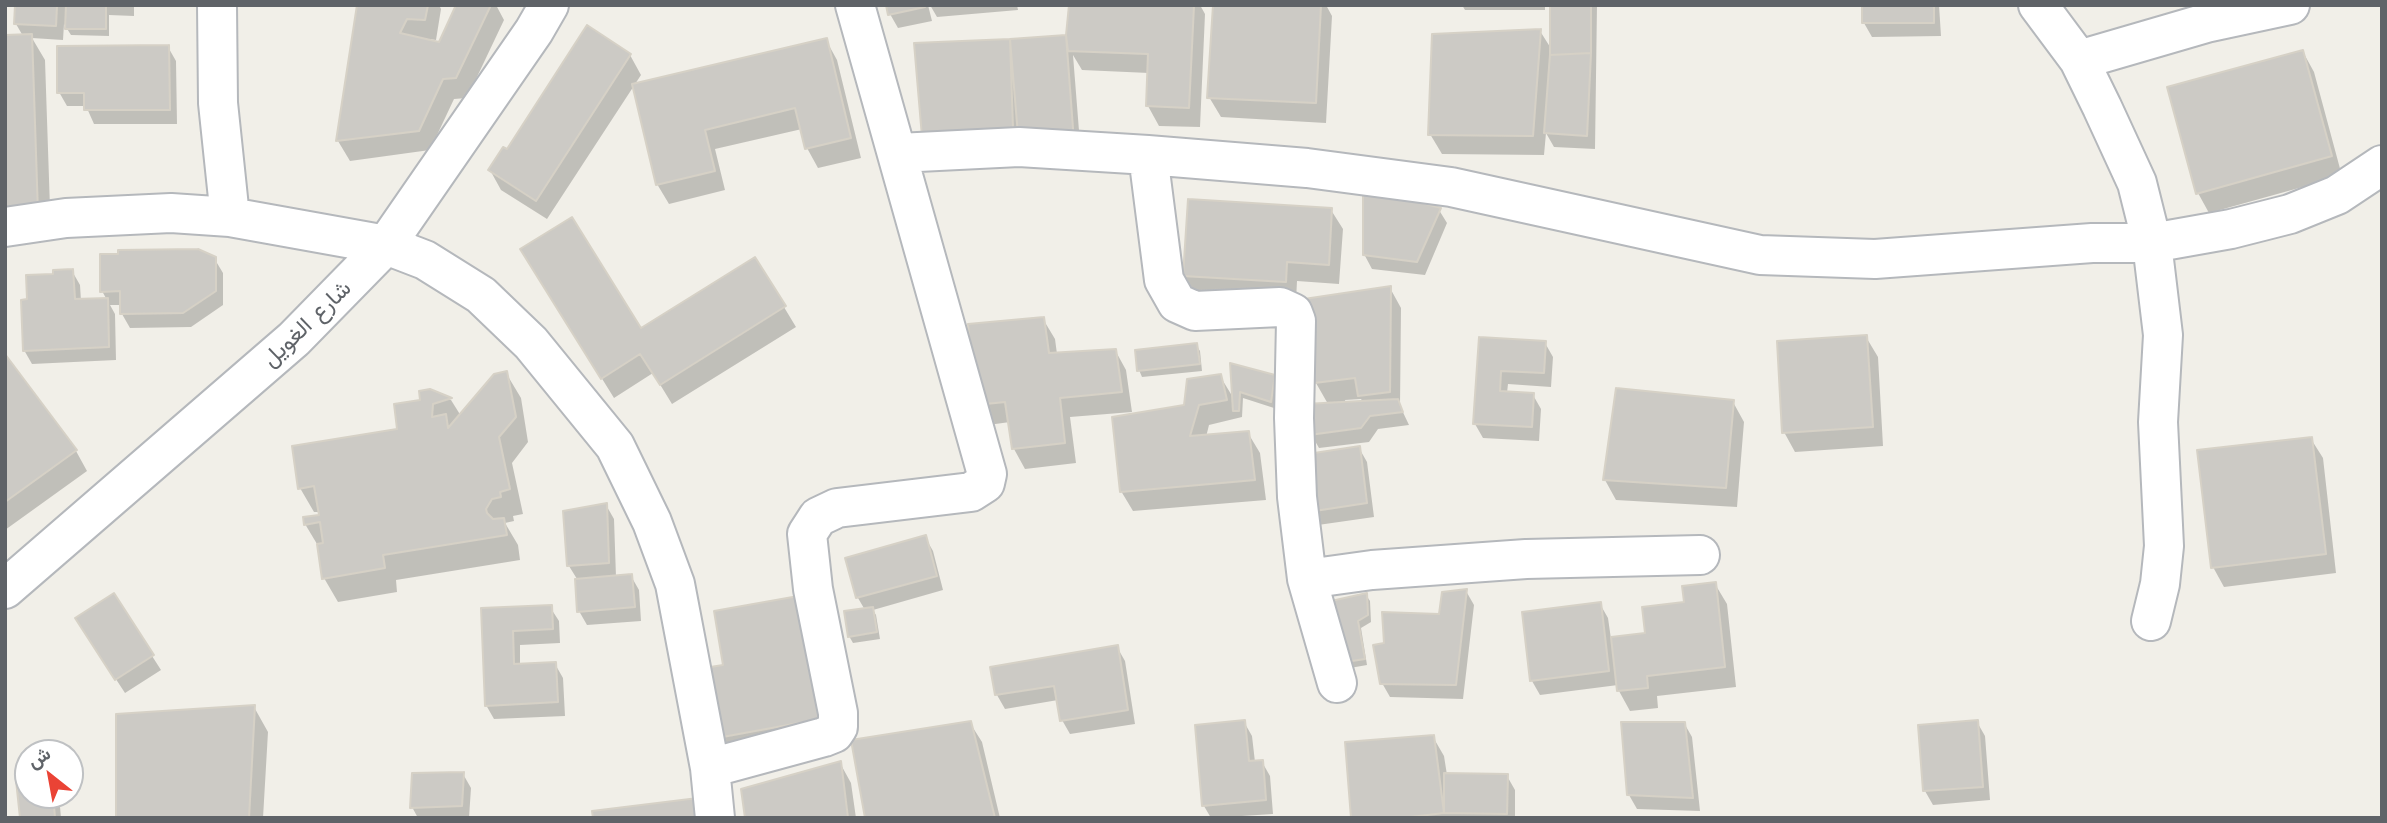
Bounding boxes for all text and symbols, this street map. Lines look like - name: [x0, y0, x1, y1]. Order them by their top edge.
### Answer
- street label: شارع الغويل: [257, 275, 357, 373]
- north arrow: [14, 739, 84, 809]
- text: ش: [23, 742, 55, 773]

